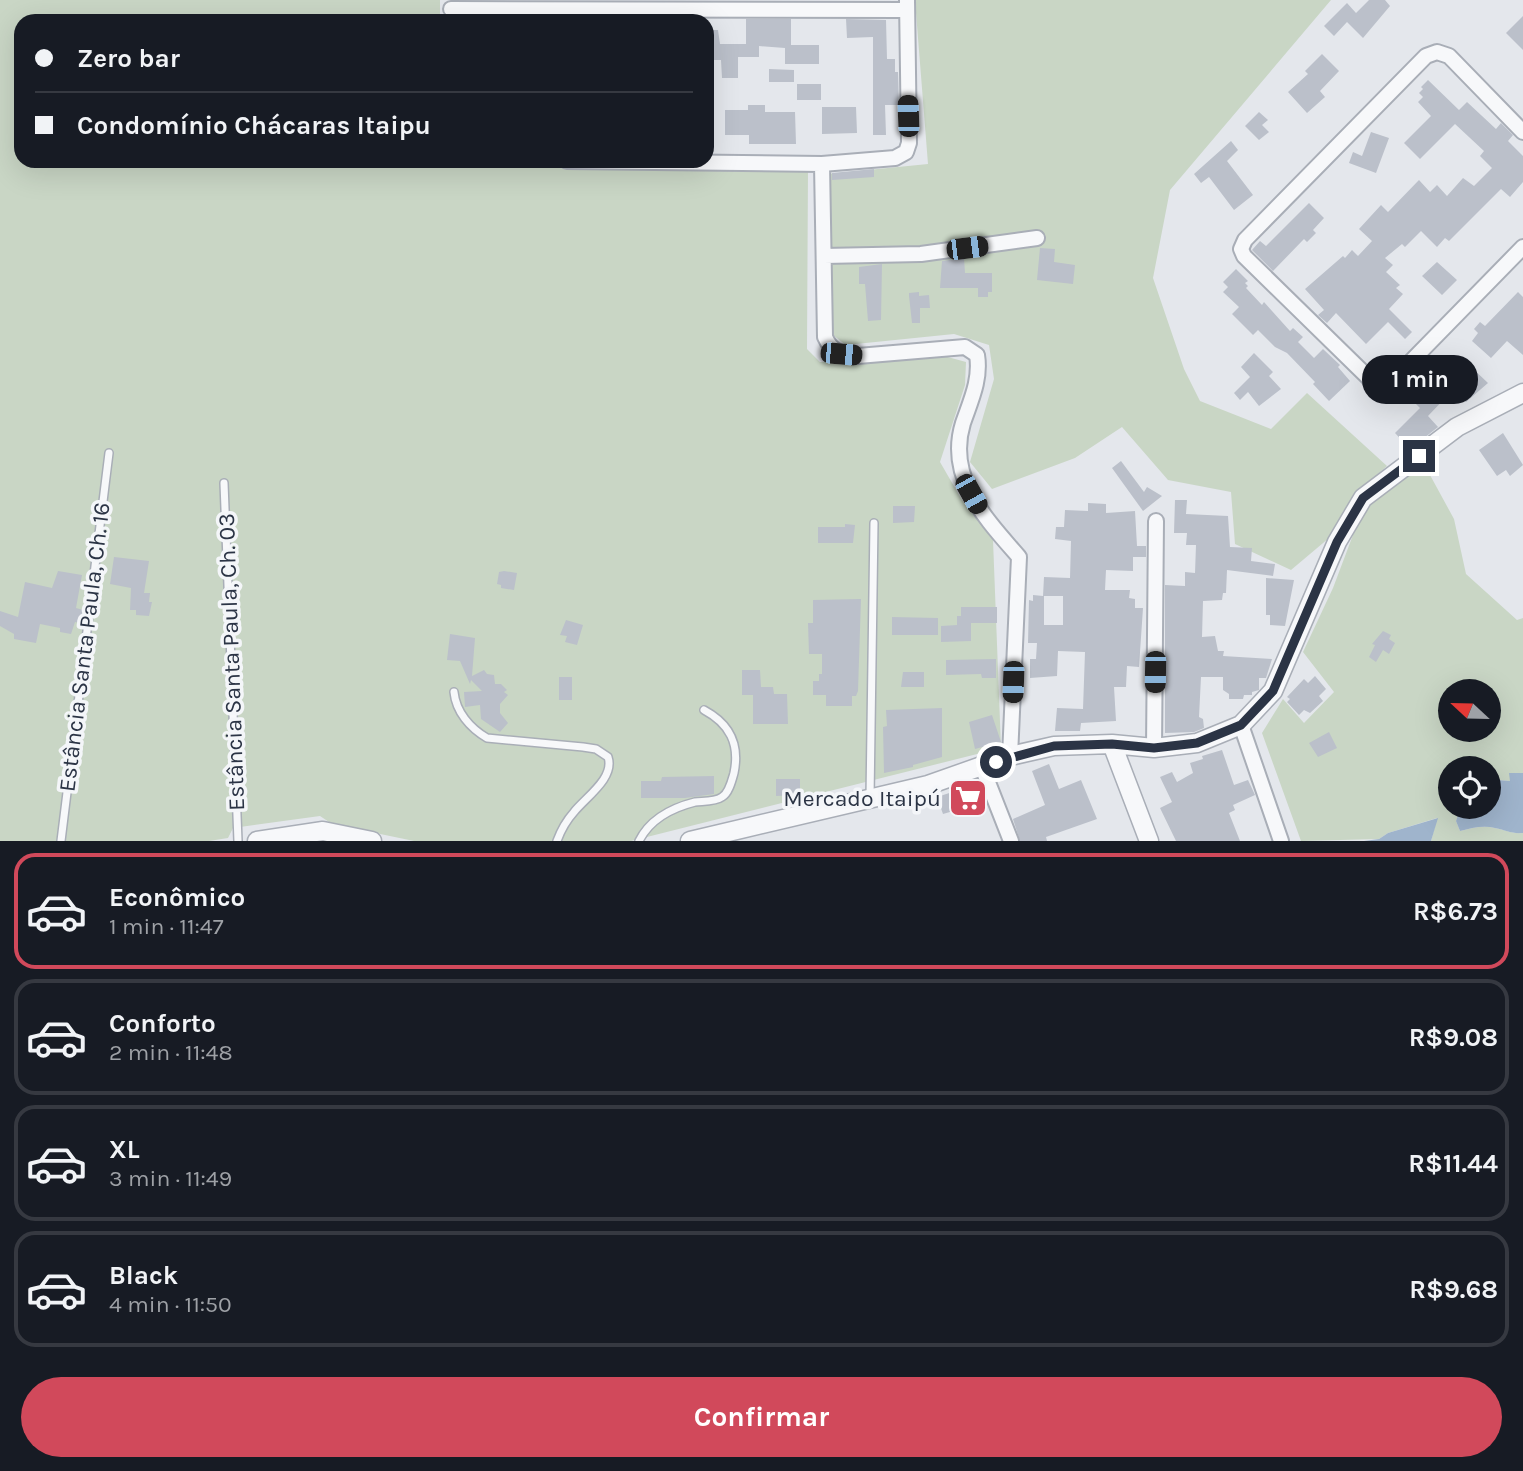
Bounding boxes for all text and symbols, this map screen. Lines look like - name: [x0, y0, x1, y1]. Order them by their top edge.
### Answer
- text: Zero bar: [77, 43, 180, 74]
- car: [897, 95, 920, 137]
- text: Condomínio Chácaras Itaipu: [77, 110, 431, 141]
- car: [945, 235, 990, 261]
- car: [820, 342, 863, 366]
- callout: 1 min: [1361, 354, 1477, 404]
- text: 1 min: [1391, 366, 1449, 393]
- route end: [1403, 440, 1435, 472]
- car: [952, 471, 991, 517]
- street label: Estância Santa Paula, Ch. 16: [53, 501, 116, 793]
- street label: Estância Santa Paula, Ch. 03: [213, 513, 250, 811]
- car: [1145, 651, 1166, 693]
- car: [1002, 661, 1025, 703]
- north arrow: [1438, 679, 1502, 742]
- map controls: [1438, 679, 1501, 819]
- route start: [980, 746, 1012, 778]
- button: locate: [1438, 756, 1501, 819]
- supermarket icon: Mercado Itaipú: [947, 777, 989, 819]
- place label: Mercado Itaipú: [783, 785, 941, 812]
- icon: car: [25, 880, 88, 943]
- text: Econômico: [109, 882, 245, 913]
- text: R$6.73: [1413, 896, 1498, 927]
- text: 1 min · 11:47: [109, 913, 224, 940]
- icon: car: [25, 1006, 88, 1069]
- text: Conforto: [109, 1008, 216, 1039]
- text: R$9.08: [1409, 1022, 1498, 1053]
- text: 2 min · 11:48: [109, 1039, 233, 1066]
- icon: car: [25, 1132, 88, 1195]
- text: XL: [109, 1134, 140, 1165]
- text: R$11.44: [1408, 1148, 1498, 1179]
- text: 3 min · 11:49: [109, 1165, 232, 1192]
- icon: car: [25, 1258, 88, 1321]
- text: Black: [109, 1260, 178, 1291]
- text: R$9.68: [1409, 1274, 1498, 1305]
- text: 4 min · 11:50: [109, 1291, 232, 1318]
- button: Confirmar: [21, 1377, 1502, 1457]

